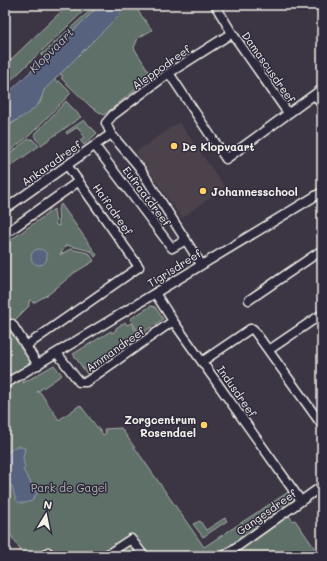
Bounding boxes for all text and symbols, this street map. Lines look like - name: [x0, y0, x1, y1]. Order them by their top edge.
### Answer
- water label: Klopvaart: [25, 24, 77, 76]
- street label: Damascusdreef: [239, 28, 300, 106]
- street label: Aleppodreef: [129, 41, 194, 93]
- street label: Ankaradreef: [18, 137, 84, 189]
- place label: De Klopvaart: [182, 139, 254, 154]
- marker: De Klopvaart: [169, 141, 179, 151]
- street label: Eufraatdreef: [120, 163, 175, 229]
- street label: Haifadreef: [90, 180, 137, 238]
- place label: Johannesschool: [211, 184, 298, 199]
- marker: Johannesschool: [198, 186, 208, 196]
- street label: Tigrisdreef: [144, 245, 204, 290]
- street label: Ammandreef: [83, 323, 148, 375]
- street label: Indusdreef: [214, 362, 261, 420]
- place label: Zorgcentrum Rosendael: [124, 412, 196, 440]
- marker: Zorgcentrum Rosendael: [199, 420, 209, 430]
- park label: Park de Gagel: [31, 480, 107, 495]
- street label: Gangesdreef: [233, 485, 300, 538]
- north arrow: [26, 495, 66, 535]
- text: N: [42, 497, 53, 513]

